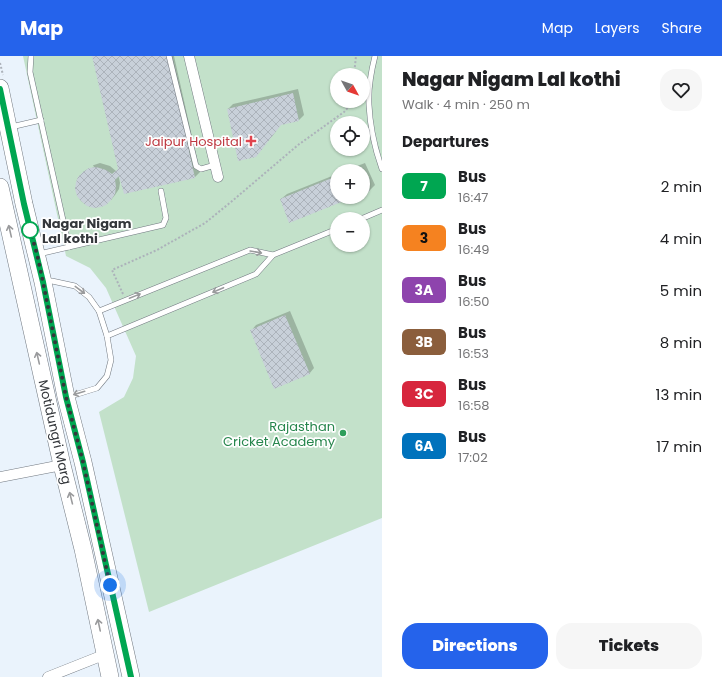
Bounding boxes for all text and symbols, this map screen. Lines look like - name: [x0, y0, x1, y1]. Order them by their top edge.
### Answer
- text: Map: [20, 15, 63, 42]
- text: Map: [542, 18, 573, 38]
- text: Layers: [595, 18, 639, 38]
- text: Share: [661, 18, 702, 38]
- text: Nagar Nigam Lal kothi: [402, 66, 621, 93]
- north arrow: [330, 68, 370, 108]
- map controls: [330, 68, 370, 252]
- button: heart: [660, 69, 702, 111]
- text: Walk · 4 min · 250 m: [402, 95, 530, 114]
- button: locate: [330, 116, 370, 156]
- text: Departures: [402, 131, 489, 152]
- place label: Jaipur Hospital: [145, 132, 242, 151]
- marker: Jaipur Hospital: [245, 135, 257, 147]
- button: +: [330, 164, 370, 204]
- text: Bus: [458, 166, 486, 187]
- text: 7: [420, 176, 428, 196]
- text: 2 min: [661, 176, 702, 197]
- text: 16:47: [458, 188, 488, 207]
- button: −: [330, 212, 370, 252]
- place label: Nagar Nigam Lal kothi: [42, 214, 132, 248]
- text: Bus: [458, 218, 486, 239]
- marker: Nagar Nigam Lal kothi: [21, 221, 39, 239]
- one-way arrow: [5, 225, 13, 238]
- text: 3: [420, 228, 428, 248]
- text: 4 min: [660, 228, 702, 249]
- text: 16:49: [458, 240, 490, 259]
- one-way arrow: [249, 248, 262, 256]
- text: Bus: [458, 270, 486, 291]
- text: 3A: [415, 280, 433, 300]
- text: 5 min: [660, 280, 702, 301]
- one-way arrow: [74, 286, 85, 294]
- one-way arrow: [212, 287, 224, 294]
- one-way arrow: [128, 292, 140, 300]
- text: 16:50: [458, 292, 490, 311]
- text: Bus: [458, 322, 486, 343]
- text: 3B: [415, 332, 433, 352]
- text: 8 min: [660, 332, 702, 353]
- text: 16:53: [458, 344, 489, 363]
- one-way arrow: [34, 352, 42, 365]
- text: Bus: [458, 374, 486, 395]
- street label: Motidungri Marg: [34, 378, 76, 486]
- text: 3C: [414, 384, 434, 404]
- text: 13 min: [656, 384, 702, 405]
- one-way arrow: [73, 390, 86, 397]
- text: 16:58: [458, 396, 490, 415]
- place label: Rajasthan Cricket Academy: [223, 417, 336, 451]
- text: Bus: [458, 426, 486, 447]
- marker: Rajasthan Cricket Academy: [338, 428, 348, 438]
- text: 6A: [414, 436, 434, 456]
- text: 17 min: [656, 436, 702, 457]
- text: 17:02: [458, 448, 488, 467]
- one-way arrow: [66, 492, 74, 505]
- your location: [100, 575, 120, 595]
- one-way arrow: [95, 619, 103, 632]
- button: Directions: [402, 623, 548, 669]
- button: Tickets: [556, 623, 702, 669]

